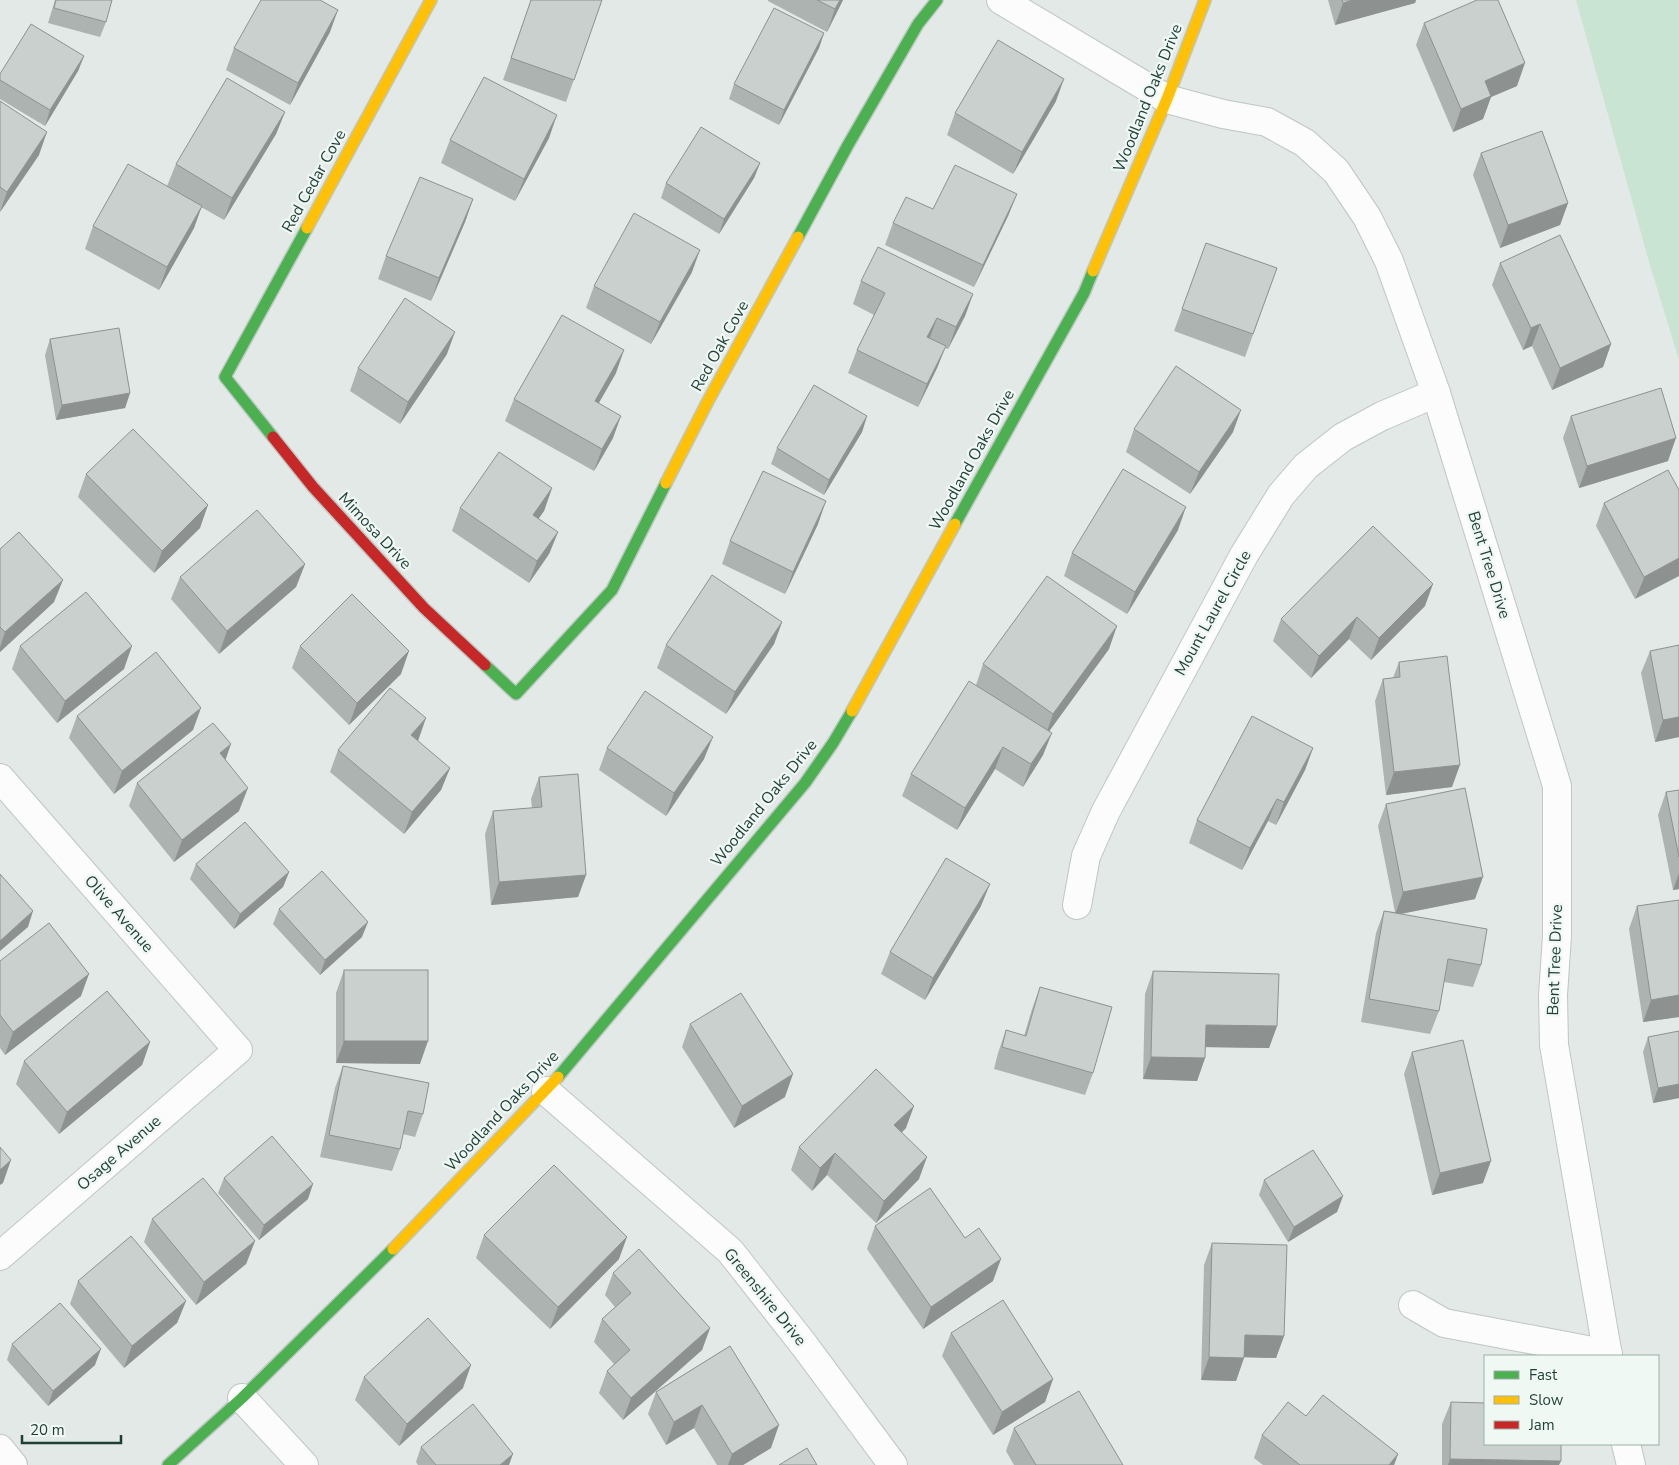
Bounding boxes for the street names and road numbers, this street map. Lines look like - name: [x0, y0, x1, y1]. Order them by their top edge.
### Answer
- street label: Woodland Oaks Drive: [1108, 21, 1188, 175]
- street label: Red Cedar Cove: [277, 126, 351, 236]
- street label: Red Oak Cove: [686, 297, 754, 395]
- street label: Woodland Oaks Drive: [924, 386, 1020, 534]
- street label: Mimosa Drive: [333, 488, 417, 574]
- street label: Bent Tree Drive: [1462, 509, 1516, 621]
- street label: Mount Laurel Circle: [1169, 546, 1257, 680]
- street label: Woodland Oaks Drive: [706, 735, 822, 871]
- street label: Olive Avenue: [79, 871, 159, 957]
- street label: Bent Tree Drive: [1542, 904, 1568, 1016]
- street label: Woodland Oaks Drive: [440, 1046, 564, 1176]
- street label: Osage Avenue: [72, 1110, 166, 1196]
- street label: Greenshire Drive: [719, 1243, 811, 1351]

